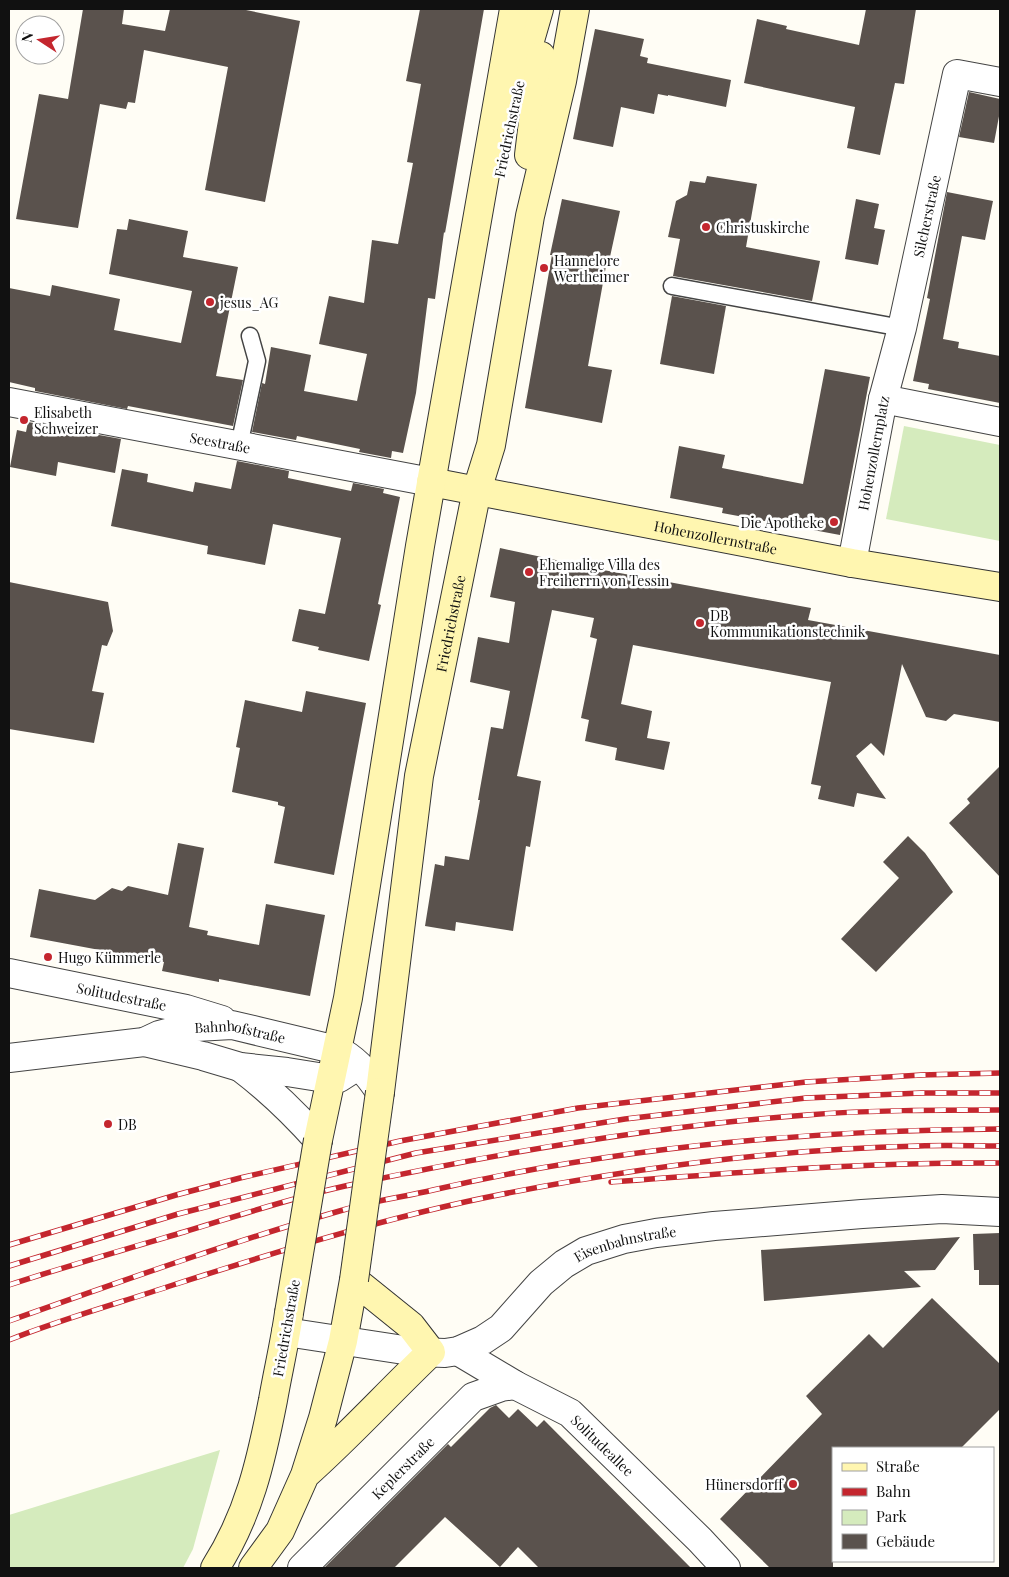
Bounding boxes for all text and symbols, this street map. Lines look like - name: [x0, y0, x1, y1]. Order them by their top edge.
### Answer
- north arrow: [15, 15, 65, 65]
- text: N: [16, 30, 37, 44]
- street label: Friedrichstraße: [489, 79, 529, 179]
- street label: Silcherstraße: [908, 173, 944, 259]
- place label: Christuskirche: [716, 218, 810, 237]
- marker: Christuskirche: [700, 221, 712, 233]
- place label: Hannelore Wertheimer: [553, 251, 630, 286]
- marker: Hannelore Wertheimer: [538, 262, 550, 274]
- place label: jesus_AG: [219, 293, 278, 312]
- marker: jesus_AG: [204, 296, 216, 308]
- street label: Hohenzollernplatz: [853, 394, 893, 512]
- place label: Elisabeth Schweizer: [34, 403, 99, 438]
- marker: Elisabeth Schweizer: [18, 414, 30, 426]
- street label: Seestraße: [188, 427, 252, 457]
- place label: Die Apotheke: [740, 513, 824, 532]
- street label: Hohenzollernstraße: [653, 516, 779, 558]
- marker: Die Apotheke: [828, 516, 840, 528]
- place label: Ehemalige Villa des Freiherrn von Tessin: [539, 555, 670, 590]
- marker: Ehemalige Villa des Freiherrn von Tessin: [523, 566, 535, 578]
- street label: Friedrichstraße: [431, 573, 469, 674]
- place label: DB Kommunikationstechnik: [710, 606, 866, 641]
- marker: DB Kommunikationstechnik: [694, 617, 706, 629]
- place label: Hugo Kümmerle: [58, 948, 161, 967]
- marker: Hugo Kümmerle: [42, 951, 54, 963]
- street label: Solitudestraße: [75, 978, 168, 1014]
- street label: Bahnhofstraße: [194, 1015, 288, 1047]
- place label: DB: [118, 1115, 137, 1134]
- marker: DB: [102, 1118, 114, 1130]
- street label: Eisenbahnstraße: [570, 1221, 677, 1266]
- street label: Friedrichstraße: [268, 1278, 304, 1378]
- street label: Solitudeallee: [567, 1410, 638, 1480]
- street label: Keplerstraße: [367, 1432, 438, 1503]
- legend: [832, 1447, 994, 1562]
- text: Straße: [876, 1456, 920, 1476]
- place label: Hünersdorff: [705, 1475, 785, 1494]
- marker: Hünersdorff: [787, 1478, 799, 1490]
- text: Bahn: [876, 1481, 911, 1501]
- text: Park: [876, 1506, 908, 1526]
- text: Gebäude: [876, 1531, 935, 1551]

